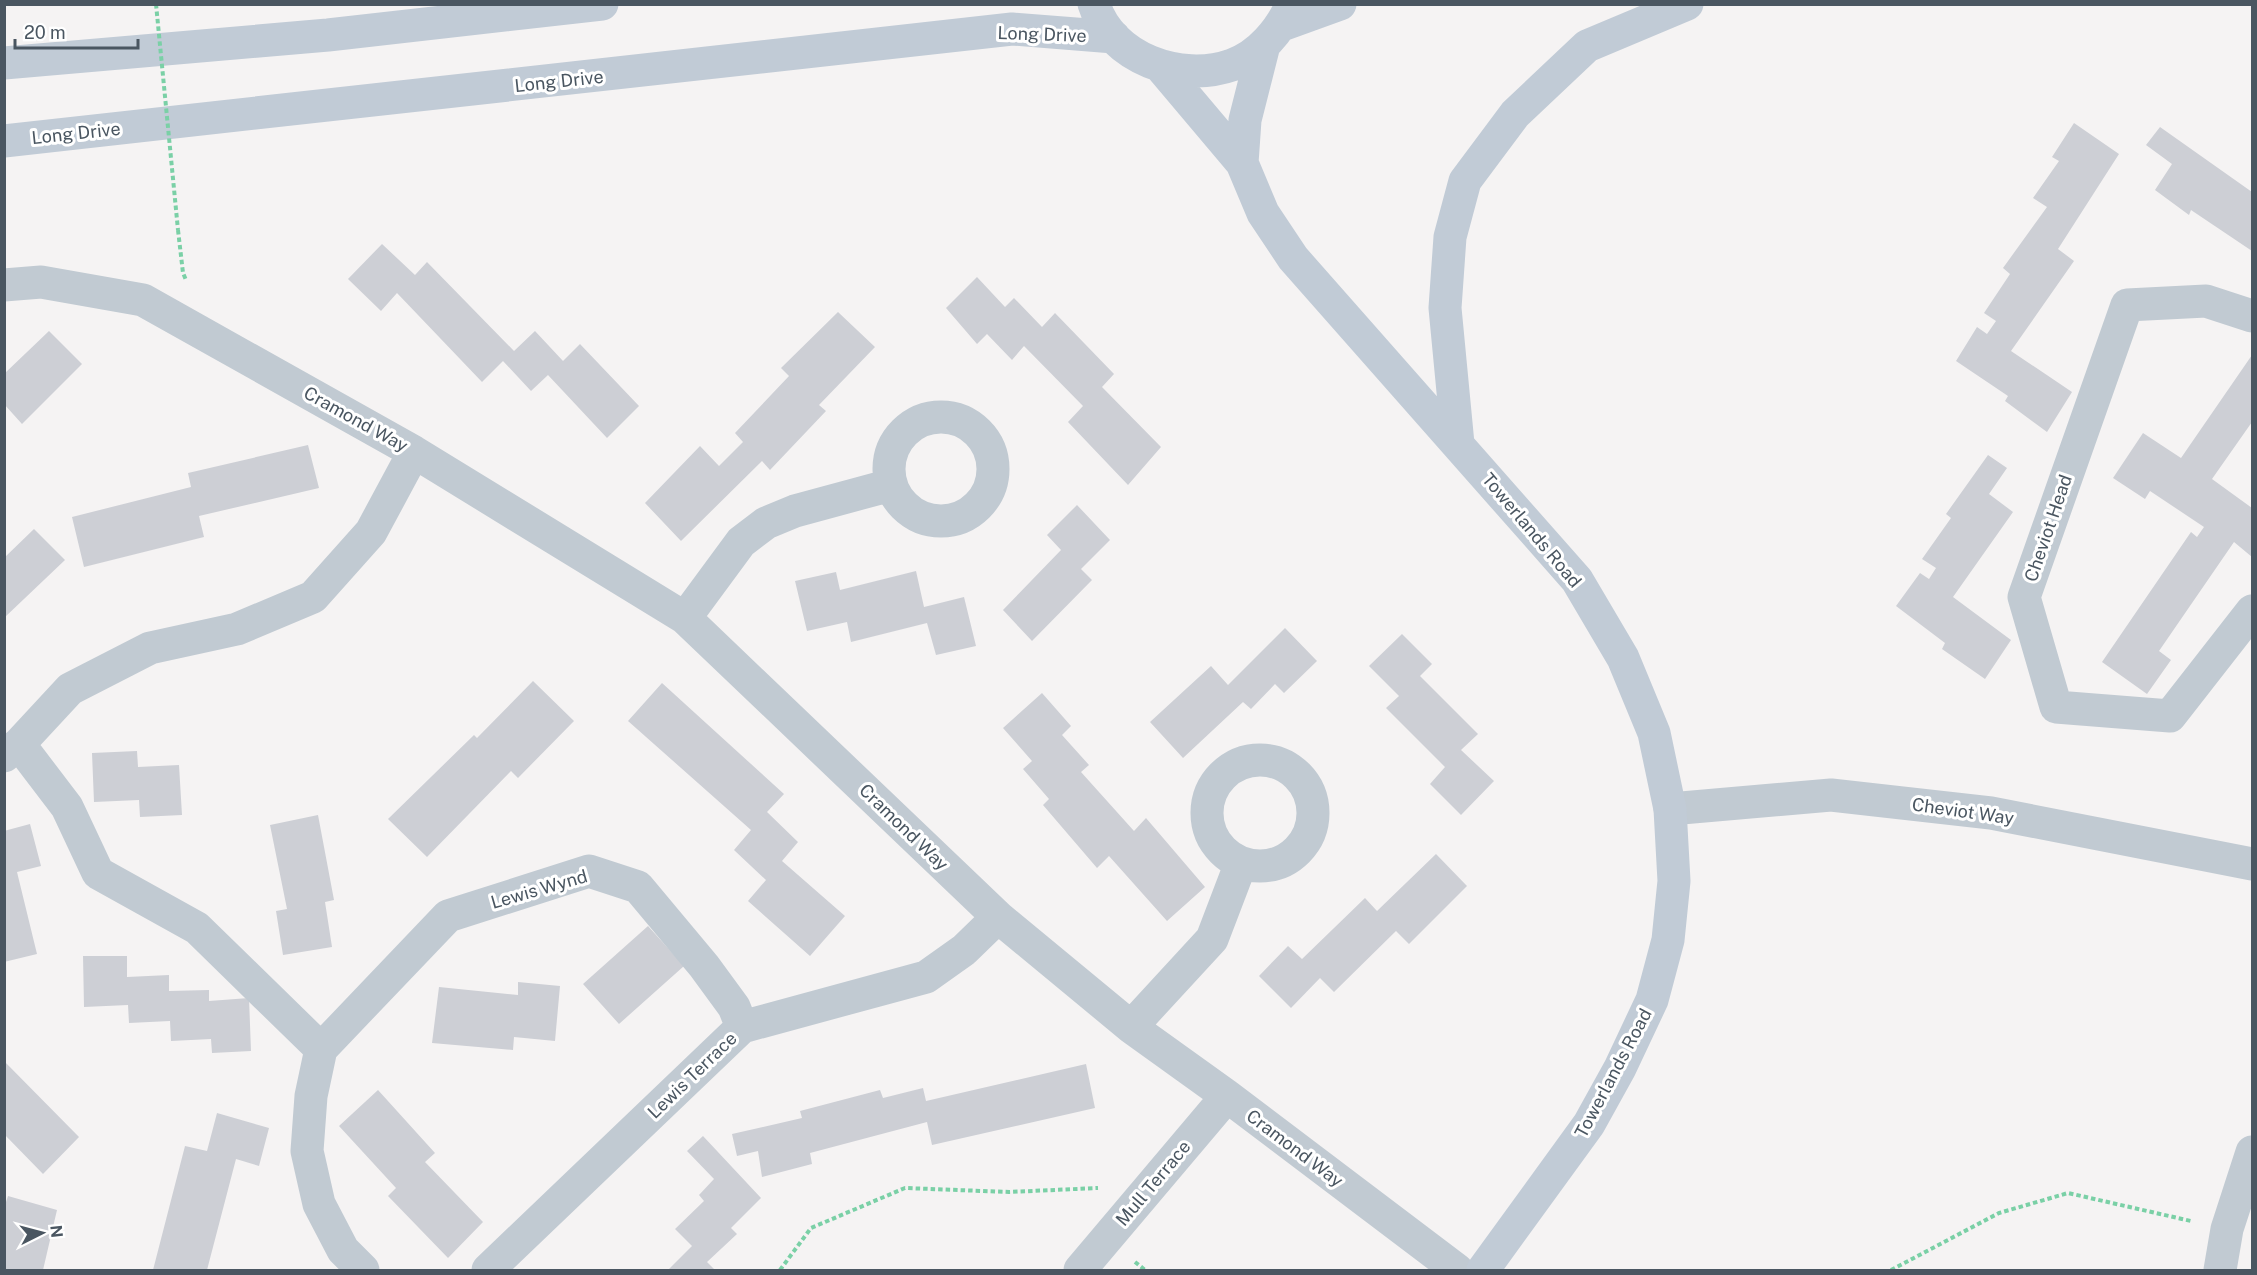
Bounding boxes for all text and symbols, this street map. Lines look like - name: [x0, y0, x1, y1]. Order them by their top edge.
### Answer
- scale bar: [15, 12, 138, 50]
- text: 20 m: [24, 22, 66, 43]
- street label: Long Drive: [997, 22, 1087, 46]
- street label: Long Drive: [514, 66, 604, 96]
- street label: Long Drive: [31, 118, 121, 148]
- street label: Cramond Way: [300, 382, 412, 456]
- street label: Towerlands Road: [1478, 468, 1586, 592]
- street label: Cheviot Head: [2020, 472, 2076, 584]
- street label: Cramond Way: [855, 779, 953, 875]
- street label: Cheviot Way: [1911, 793, 2016, 829]
- street label: Lewis Wynd: [488, 865, 590, 913]
- street label: Towerlands Road: [1570, 1005, 1656, 1141]
- street label: Lewis Terrace: [643, 1027, 741, 1123]
- street label: Cramond Way: [1243, 1105, 1348, 1191]
- street label: Mull Terrace: [1111, 1136, 1195, 1230]
- north arrow: [12, 1203, 72, 1263]
- text: N: [46, 1224, 67, 1239]

